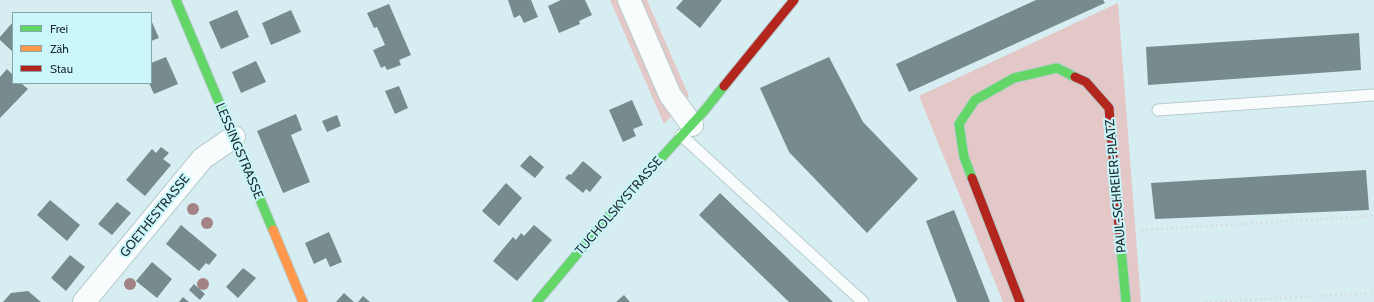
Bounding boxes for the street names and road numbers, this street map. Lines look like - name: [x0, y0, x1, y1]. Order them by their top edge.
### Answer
- street label: LESSINGSTRASSE: [212, 101, 266, 201]
- street label: PAUL-SCHREIER-PLATZ: [1102, 118, 1130, 254]
- street label: TUCHOLSKYSTRASSE: [572, 154, 666, 258]
- street label: GOETHESTRASSE: [117, 171, 193, 261]

